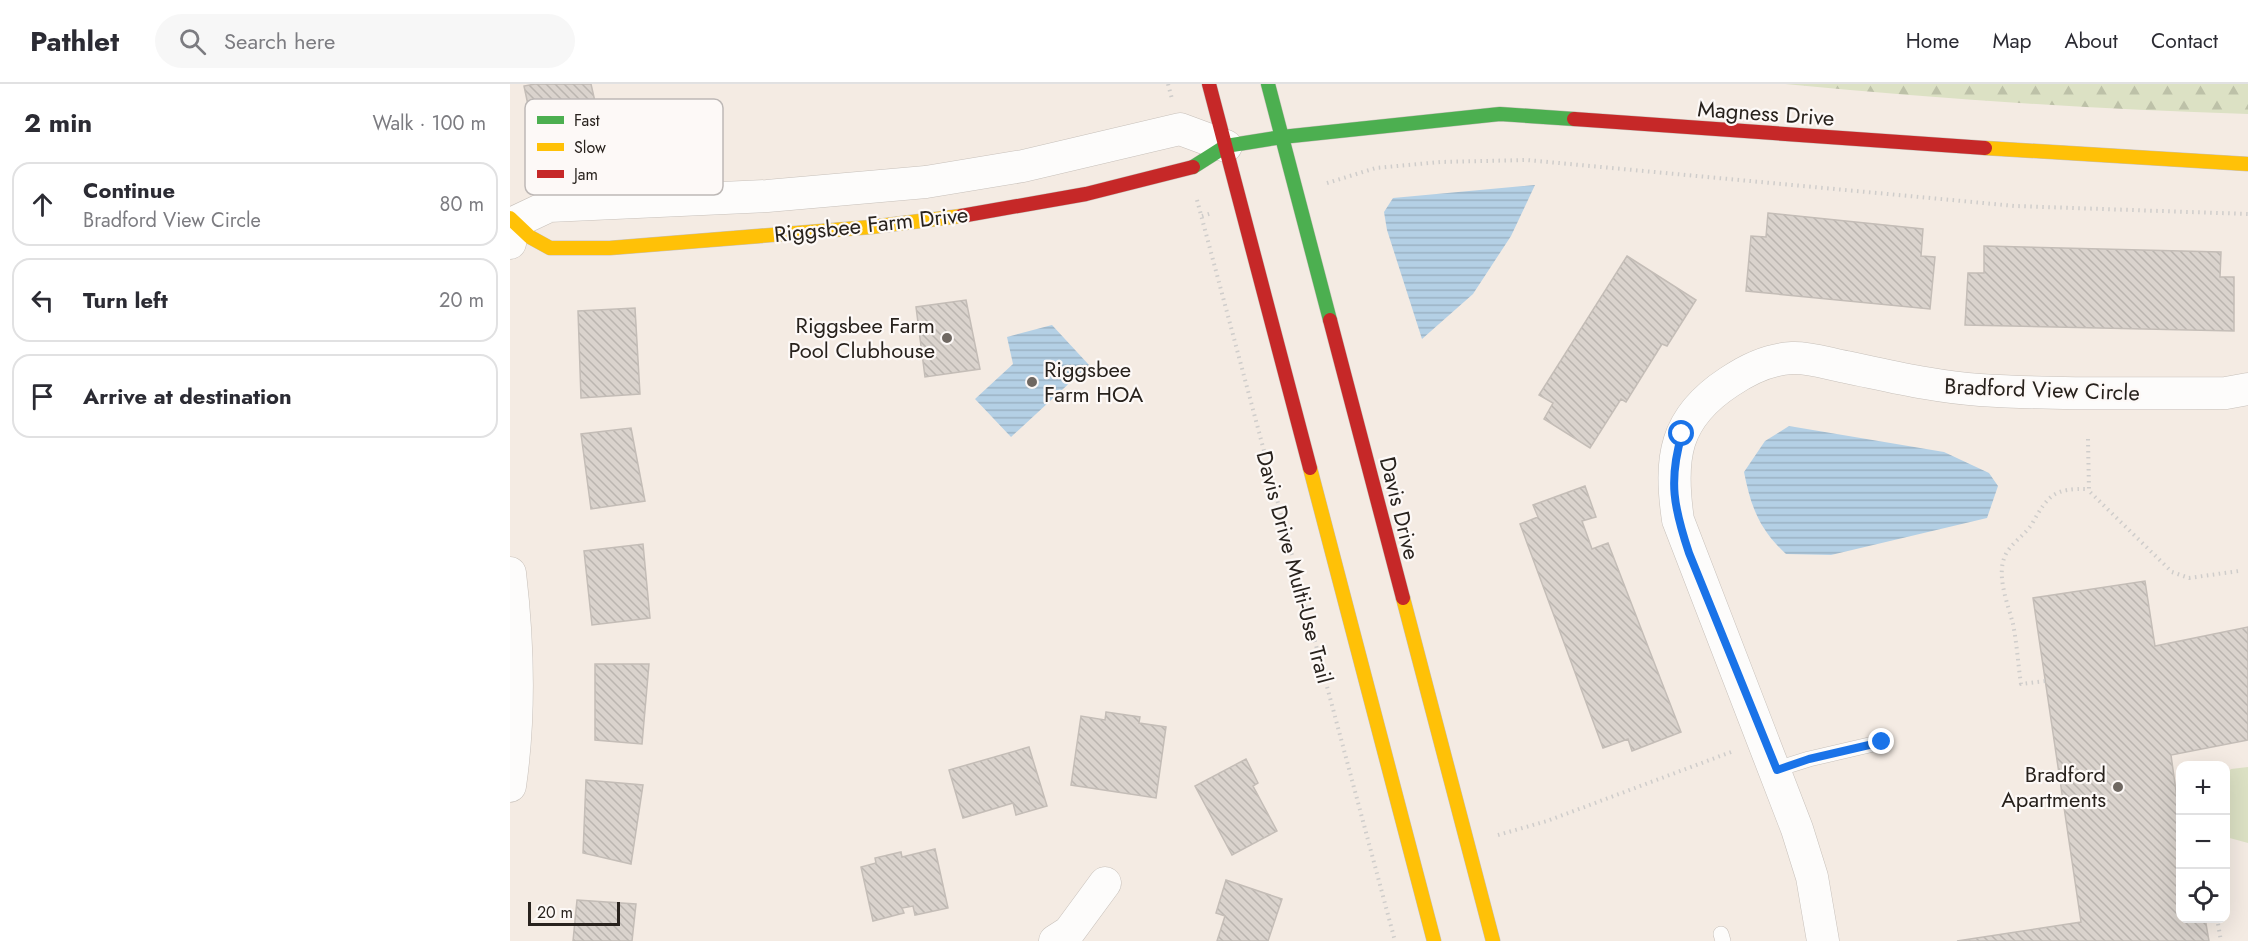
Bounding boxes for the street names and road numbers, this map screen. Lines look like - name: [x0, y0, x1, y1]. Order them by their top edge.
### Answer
- street label: Magness Drive: [1697, 92, 1835, 134]
- street label: Riggsbee Farm Drive: [772, 198, 970, 250]
- street label: Bradford View Circle: [1944, 370, 2140, 408]
- street label: Davis Drive Multi-Use Trail: [1249, 447, 1341, 687]
- street label: Davis Drive: [1372, 453, 1428, 563]

